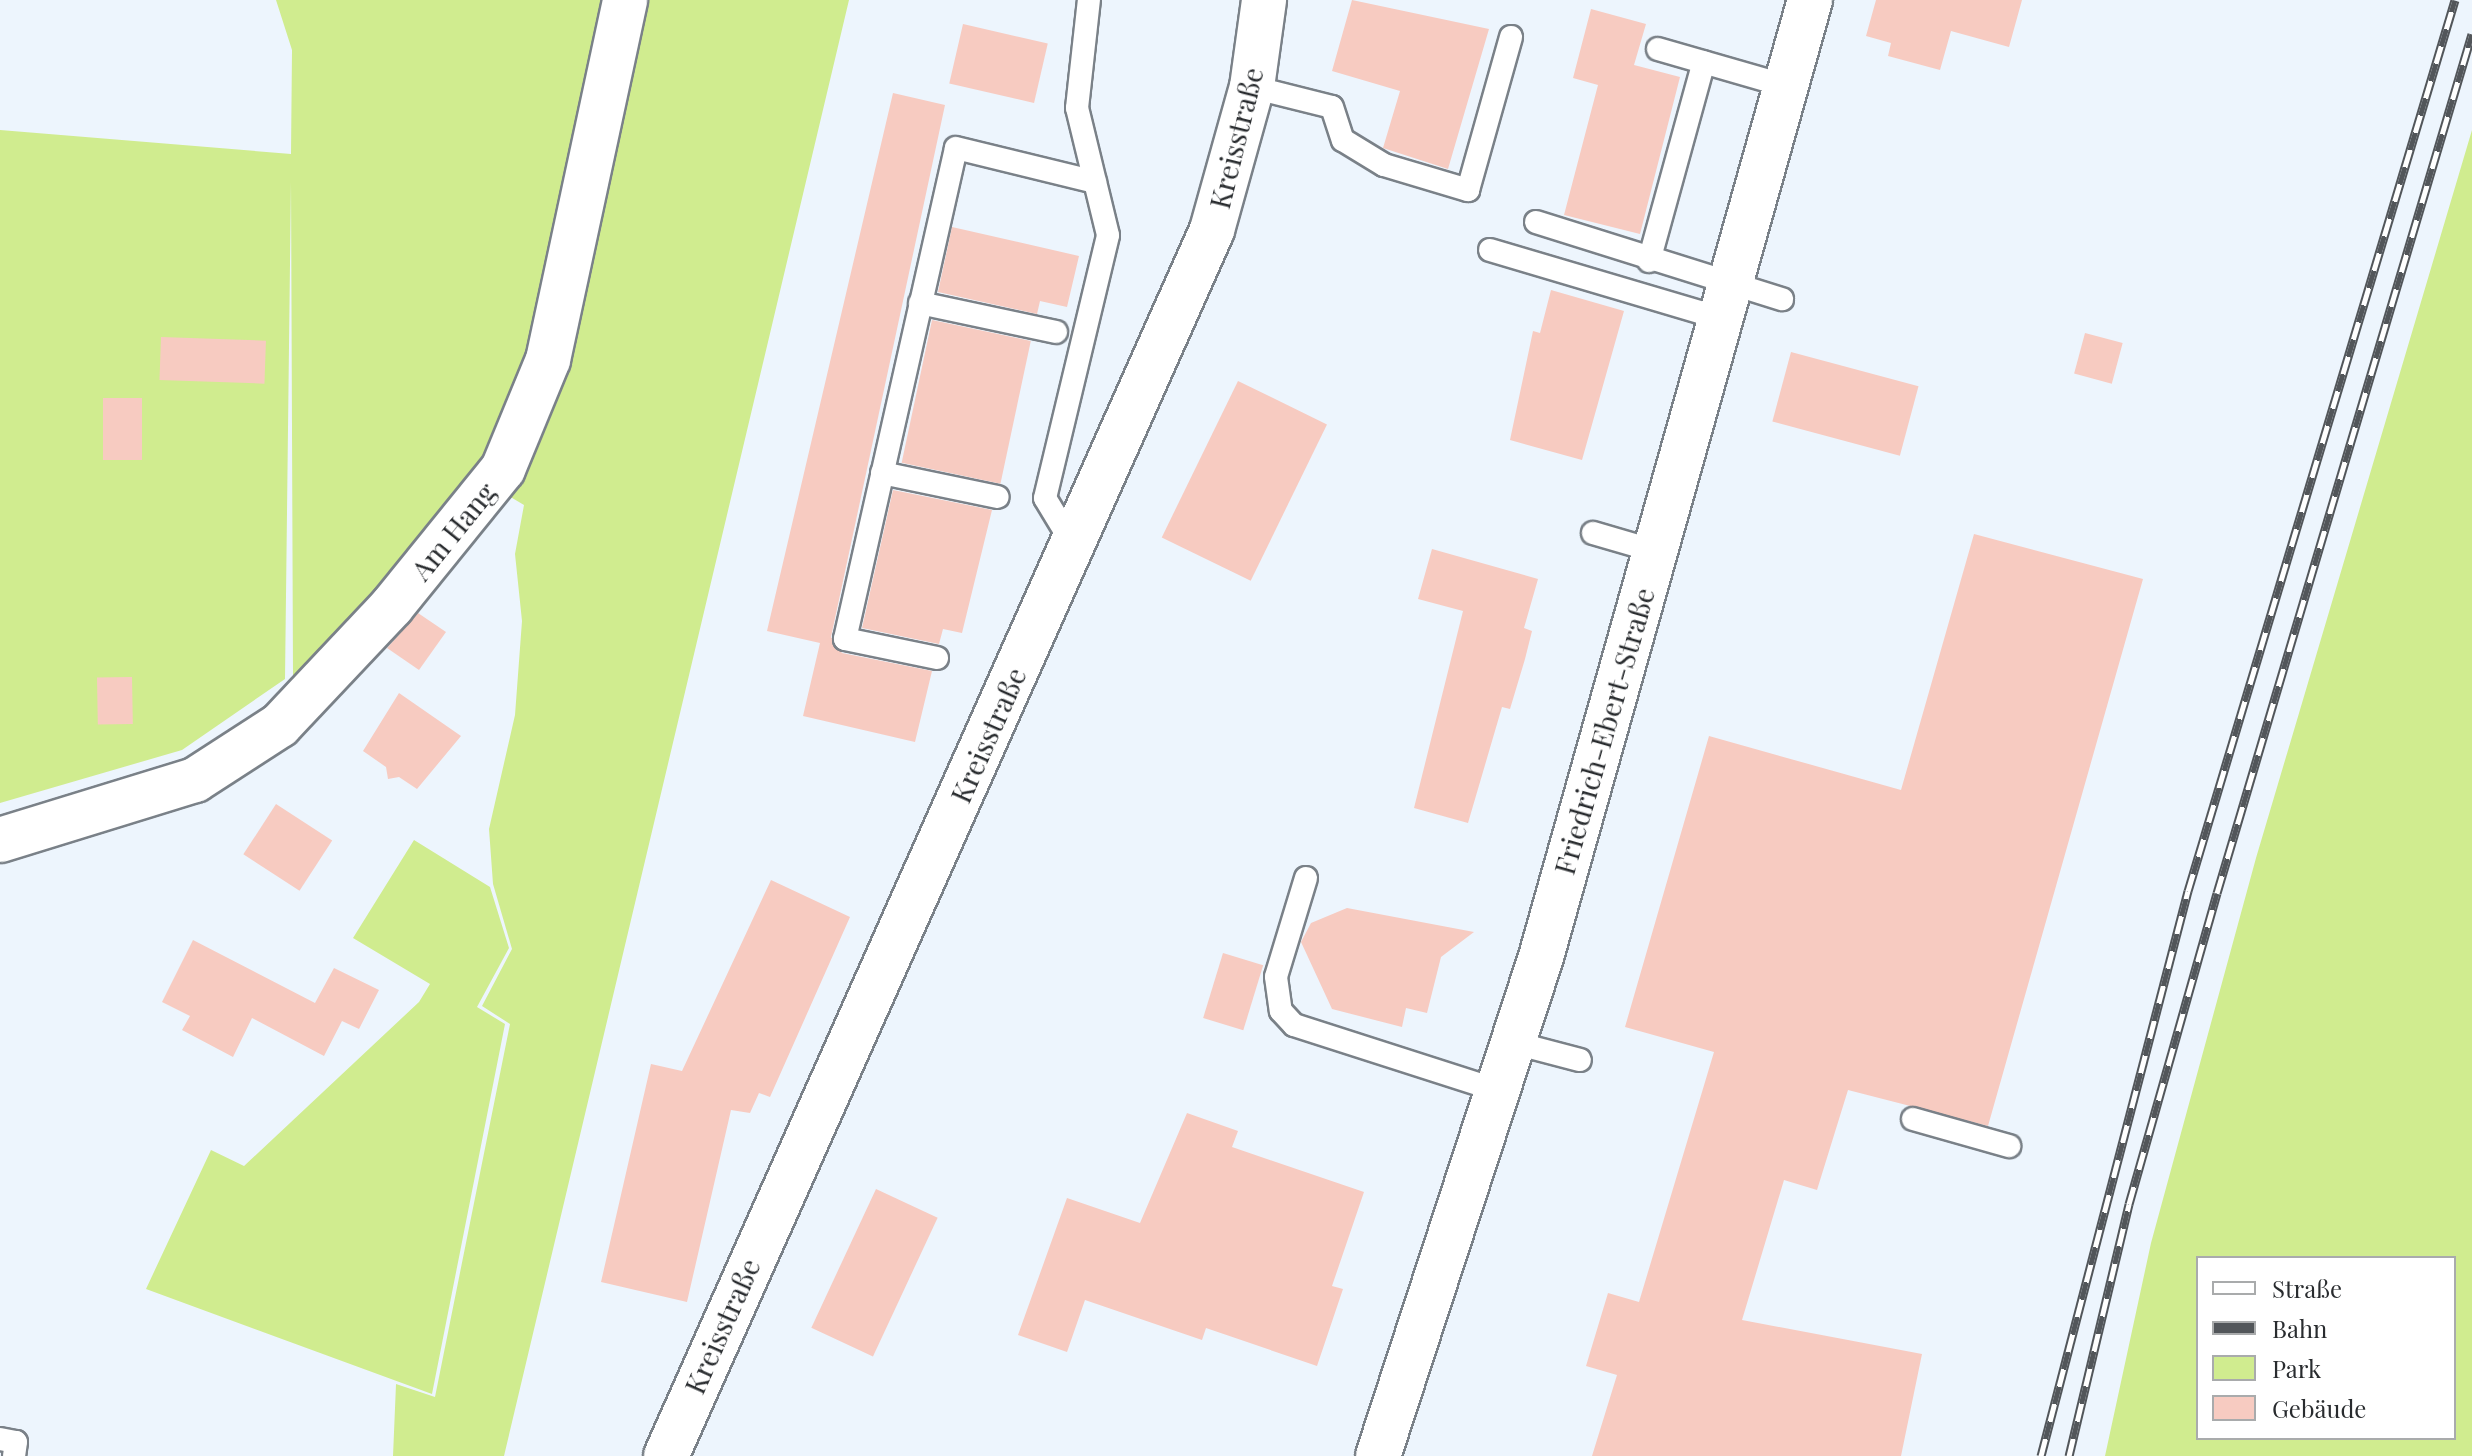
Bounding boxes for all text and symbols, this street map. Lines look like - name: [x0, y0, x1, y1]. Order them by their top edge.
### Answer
- street label: Kreisstraße: [1202, 64, 1270, 212]
- street label: Am Hang: [404, 475, 502, 587]
- street label: Friedrich-Ebert-Straße: [1547, 584, 1661, 878]
- street label: Kreisstraße: [943, 662, 1033, 808]
- street label: Kreisstraße: [677, 1253, 767, 1399]
- legend: [2196, 1256, 2456, 1440]
- text: Straße: [2272, 1272, 2342, 1304]
- text: Bahn: [2272, 1312, 2327, 1344]
- text: Park: [2272, 1352, 2321, 1384]
- text: Gebäude: [2272, 1392, 2367, 1424]

